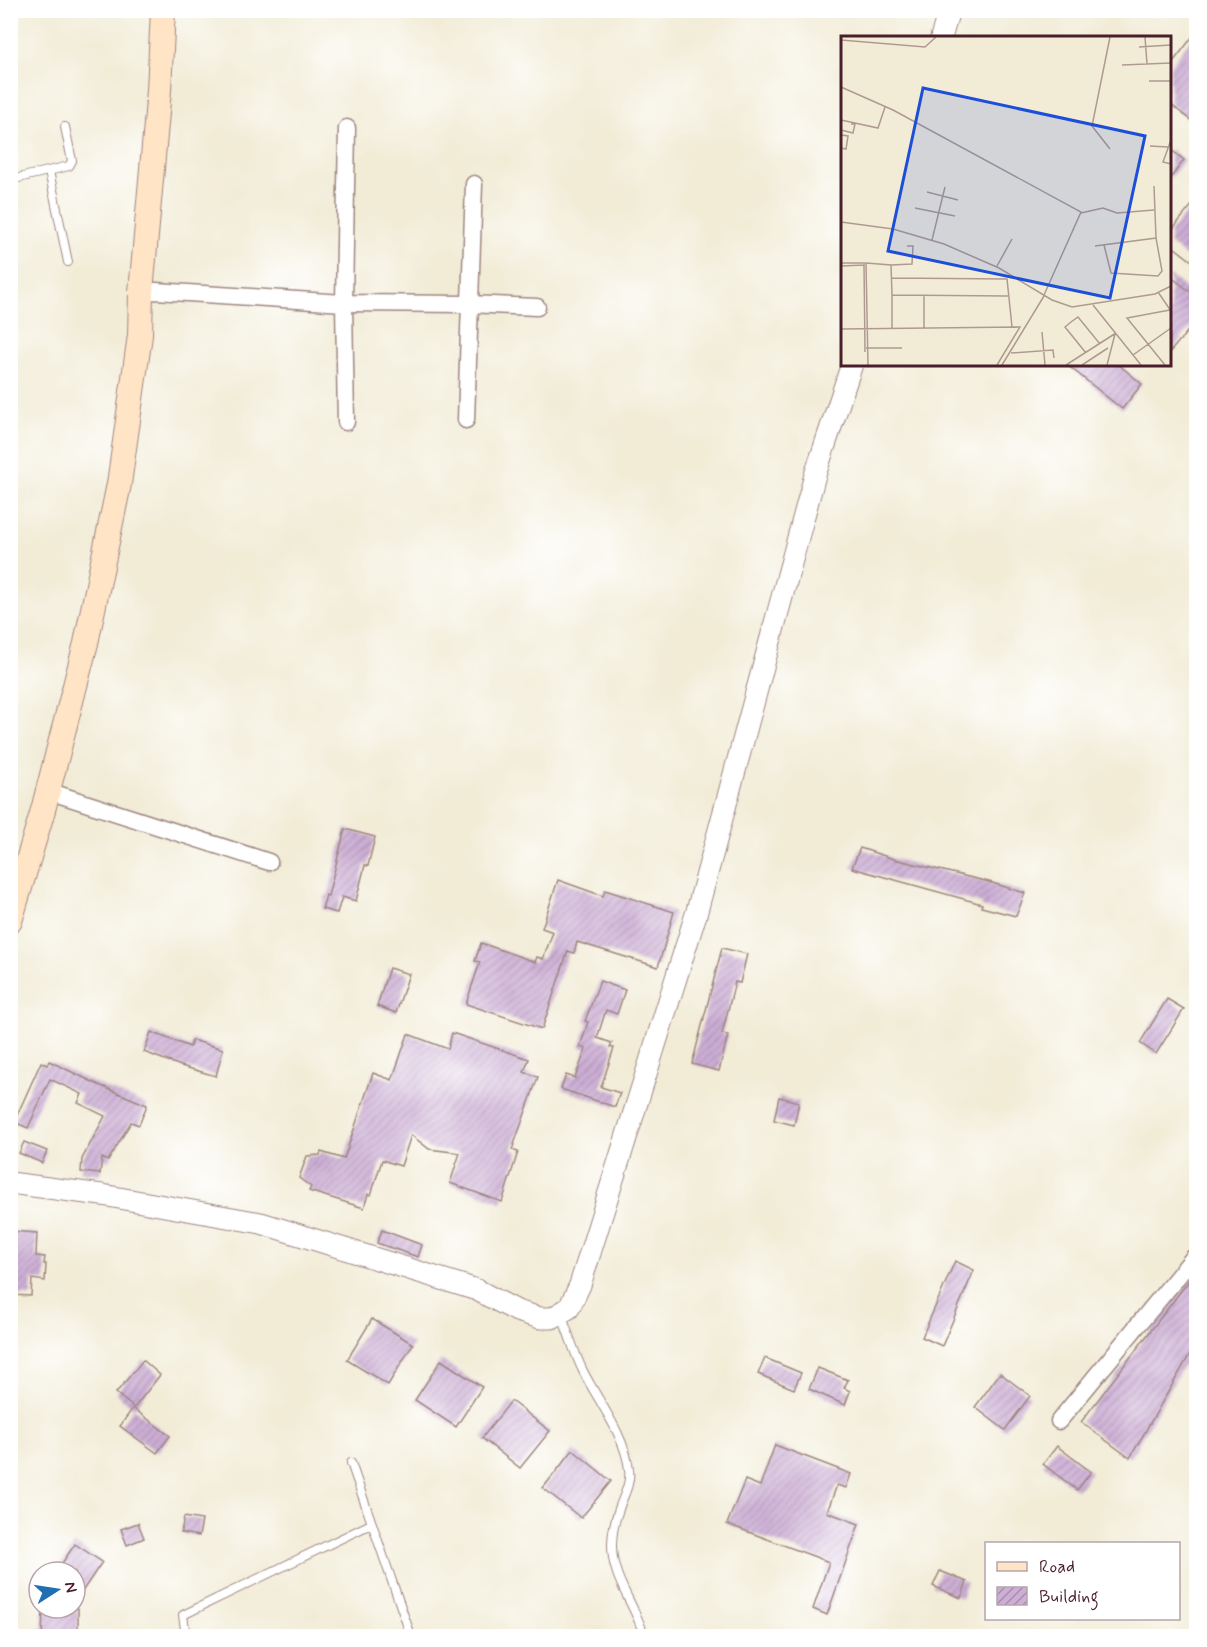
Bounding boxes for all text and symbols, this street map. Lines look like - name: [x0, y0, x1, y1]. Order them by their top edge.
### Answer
- inset map: [841, 36, 1171, 366]
- legend: [985, 1542, 1180, 1620]
- text: Road: [1039, 1555, 1075, 1579]
- north arrow: [27, 1560, 87, 1620]
- text: N: [59, 1580, 82, 1595]
- text: Building: [1039, 1585, 1099, 1611]

